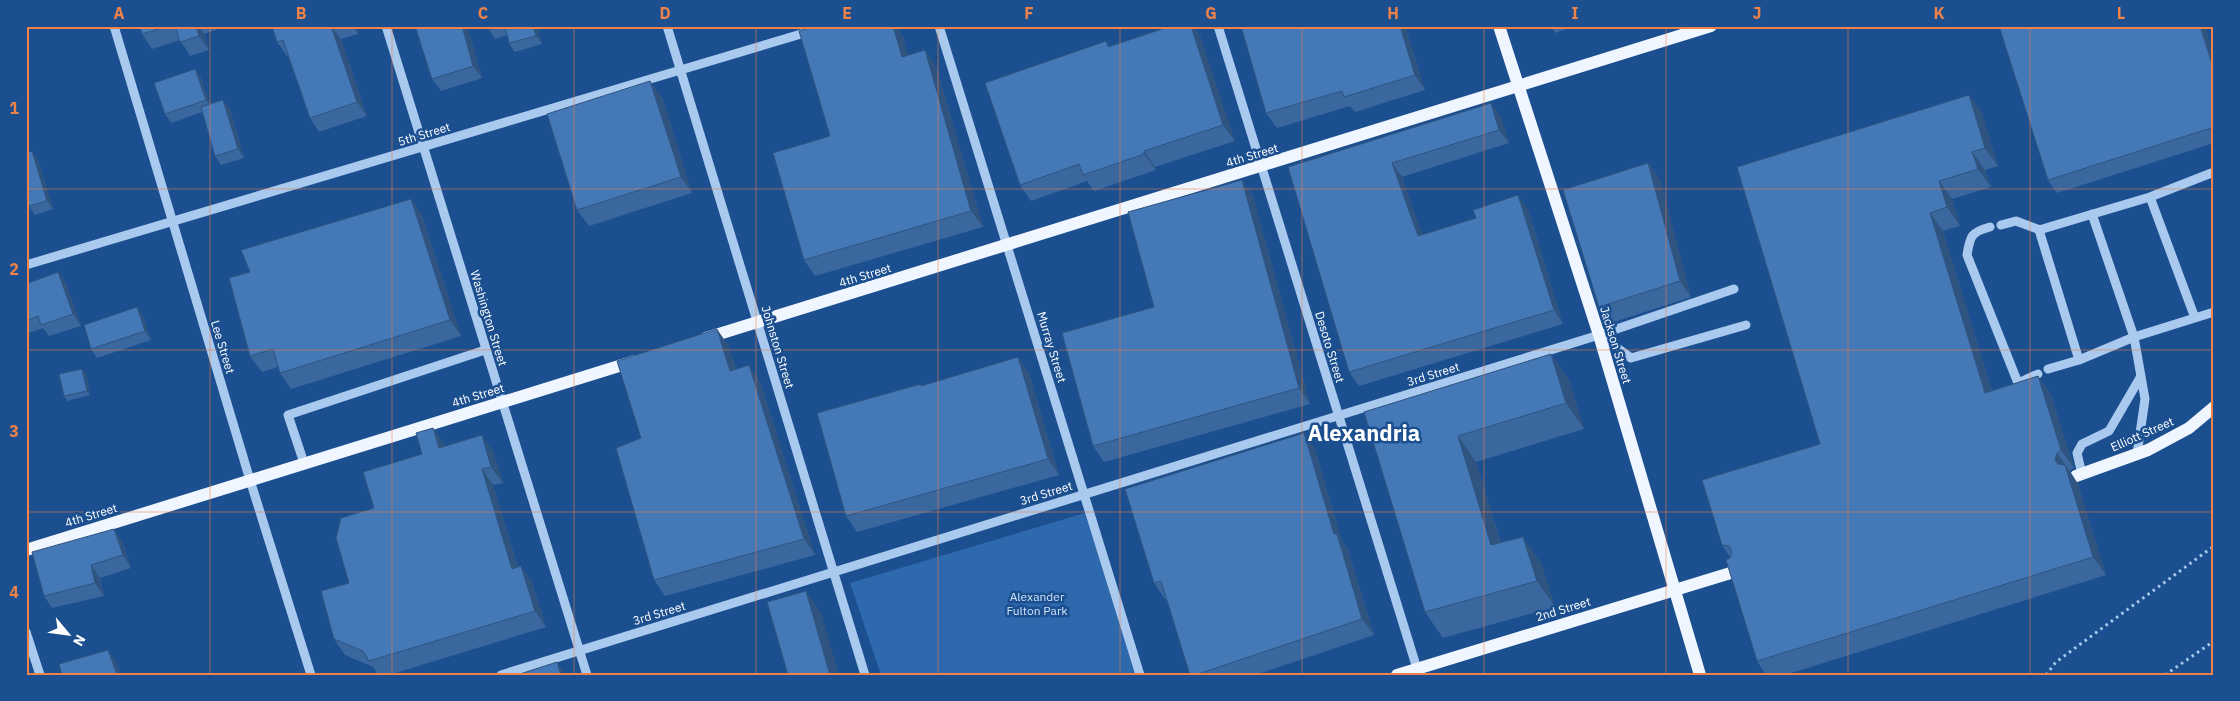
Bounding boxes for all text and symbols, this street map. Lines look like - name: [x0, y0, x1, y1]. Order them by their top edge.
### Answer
- text: A: [114, 3, 125, 23]
- text: B: [296, 3, 307, 23]
- text: C: [478, 3, 488, 23]
- text: D: [659, 3, 671, 23]
- text: E: [842, 3, 852, 23]
- text: F: [1024, 3, 1034, 23]
- text: G: [1205, 3, 1217, 23]
- text: H: [1387, 3, 1399, 23]
- text: I: [1572, 3, 1579, 23]
- text: J: [1753, 3, 1761, 23]
- text: K: [1933, 3, 1945, 23]
- text: L: [2117, 3, 2125, 23]
- text: 1: [9, 98, 19, 118]
- street label: 5th Street: [396, 119, 452, 149]
- street label: 4th Street: [1224, 140, 1280, 170]
- text: 2: [9, 259, 19, 279]
- street label: 4th Street: [837, 260, 893, 290]
- street label: Washington Street: [467, 268, 511, 368]
- street label: Johnston Street: [758, 304, 798, 390]
- street label: Jackson Street: [1597, 305, 1635, 385]
- street label: Desoto Street: [1312, 309, 1348, 385]
- street label: Murray Street: [1034, 310, 1070, 384]
- street label: Lee Street: [208, 319, 238, 375]
- street label: 3rd Street: [1405, 359, 1461, 389]
- street label: 4th Street: [450, 380, 506, 410]
- street label: Elliott Street: [2108, 413, 2176, 455]
- district label: Alexandria: [1308, 418, 1420, 447]
- text: 3: [9, 421, 19, 441]
- street label: 3rd Street: [1018, 478, 1074, 508]
- street label: 4th Street: [63, 500, 119, 530]
- text: 4: [9, 582, 19, 602]
- park label: Alexander Fulton Park: [1006, 589, 1068, 618]
- street label: 2nd Street: [1534, 594, 1592, 624]
- street label: 3rd Street: [631, 598, 687, 628]
- north arrow: [42, 608, 92, 658]
- text: N: [69, 632, 90, 649]

